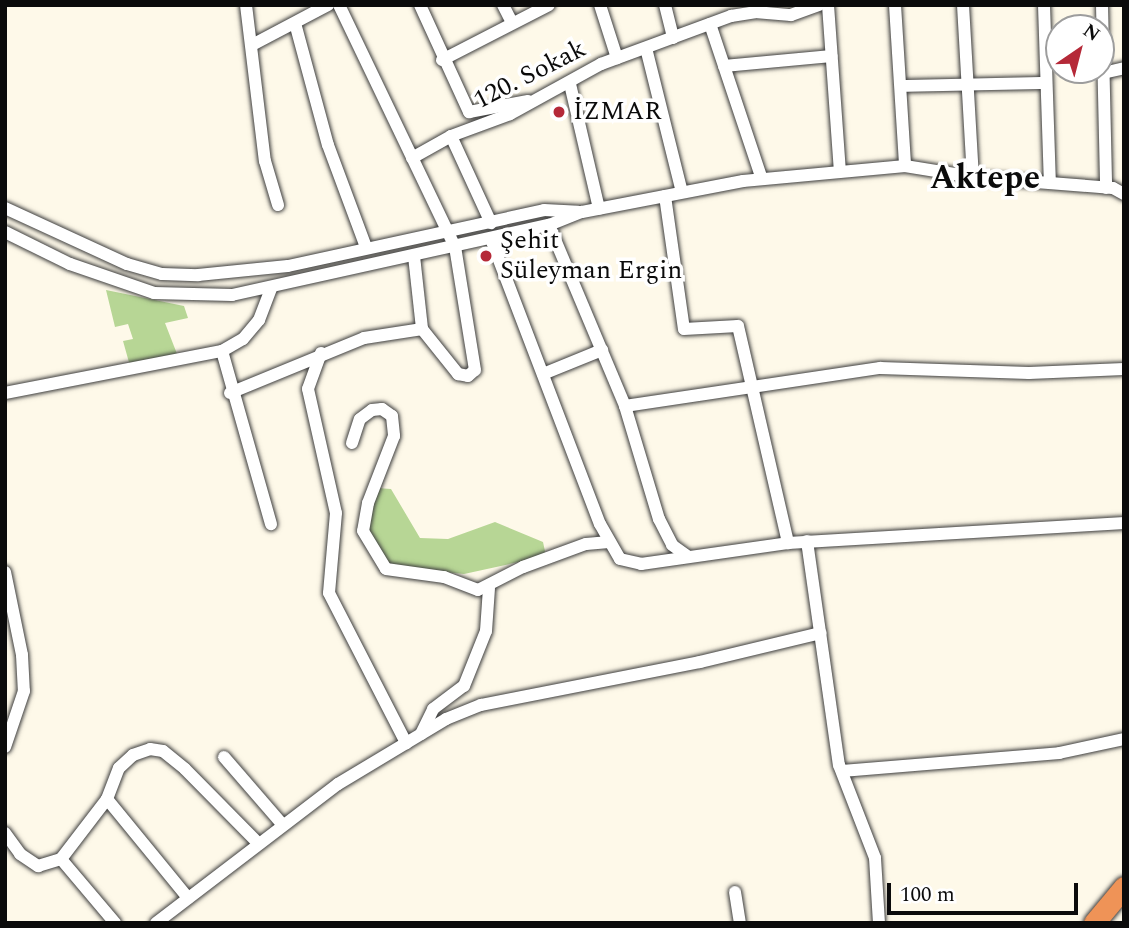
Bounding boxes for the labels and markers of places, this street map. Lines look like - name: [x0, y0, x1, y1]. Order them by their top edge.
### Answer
- place label: İZMAR: [573, 96, 662, 128]
- marker: İZMAR: [551, 104, 567, 120]
- place label: Şehit Süleyman Ergin: [500, 225, 682, 286]
- marker: Şehit Süleyman Ergin: [478, 248, 494, 264]

